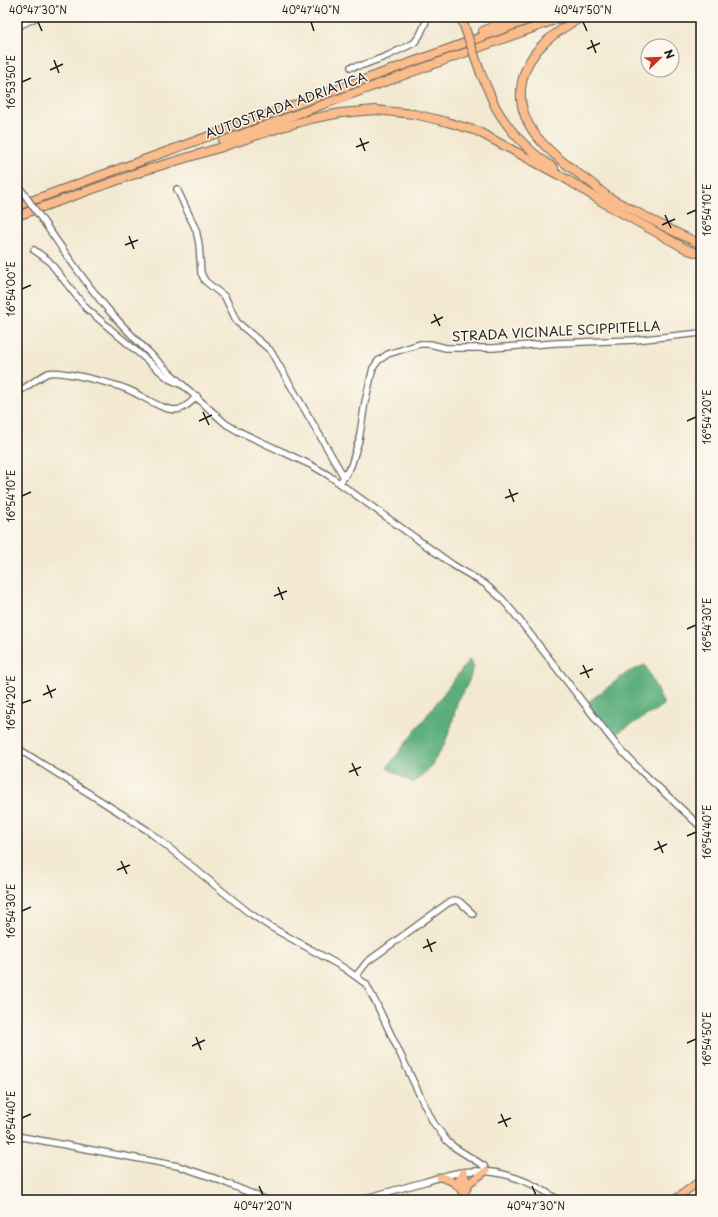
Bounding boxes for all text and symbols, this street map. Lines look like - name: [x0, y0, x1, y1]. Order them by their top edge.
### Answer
- text: 40°47'30"N: [9, 2, 67, 17]
- text: 40°47'40"N: [282, 2, 340, 17]
- text: 40°47'50"N: [554, 2, 612, 17]
- north arrow: [640, 38, 680, 78]
- text: N: [660, 47, 679, 61]
- text: 16°53'50"E: [3, 55, 18, 109]
- street label: AUTOSTRADA ADRIATICA: [202, 66, 369, 143]
- text: 16°54'10"E: [699, 184, 714, 236]
- text: 16°54'00"E: [3, 261, 18, 317]
- street label: STRADA VICINALE SCIPPITELLA: [451, 316, 661, 345]
- text: 16°54'20"E: [699, 389, 714, 445]
- text: 16°54'10"E: [3, 470, 18, 522]
- text: 16°54'30"E: [699, 598, 714, 652]
- text: 16°54'20"E: [3, 675, 18, 731]
- text: 16°54'40"E: [699, 805, 714, 859]
- text: 16°54'30"E: [3, 884, 18, 938]
- text: 16°54'50"E: [699, 1012, 714, 1066]
- text: 16°54'40"E: [3, 1091, 18, 1145]
- text: 40°47'20"N: [234, 1198, 292, 1213]
- text: 40°47'30"N: [507, 1198, 565, 1213]

